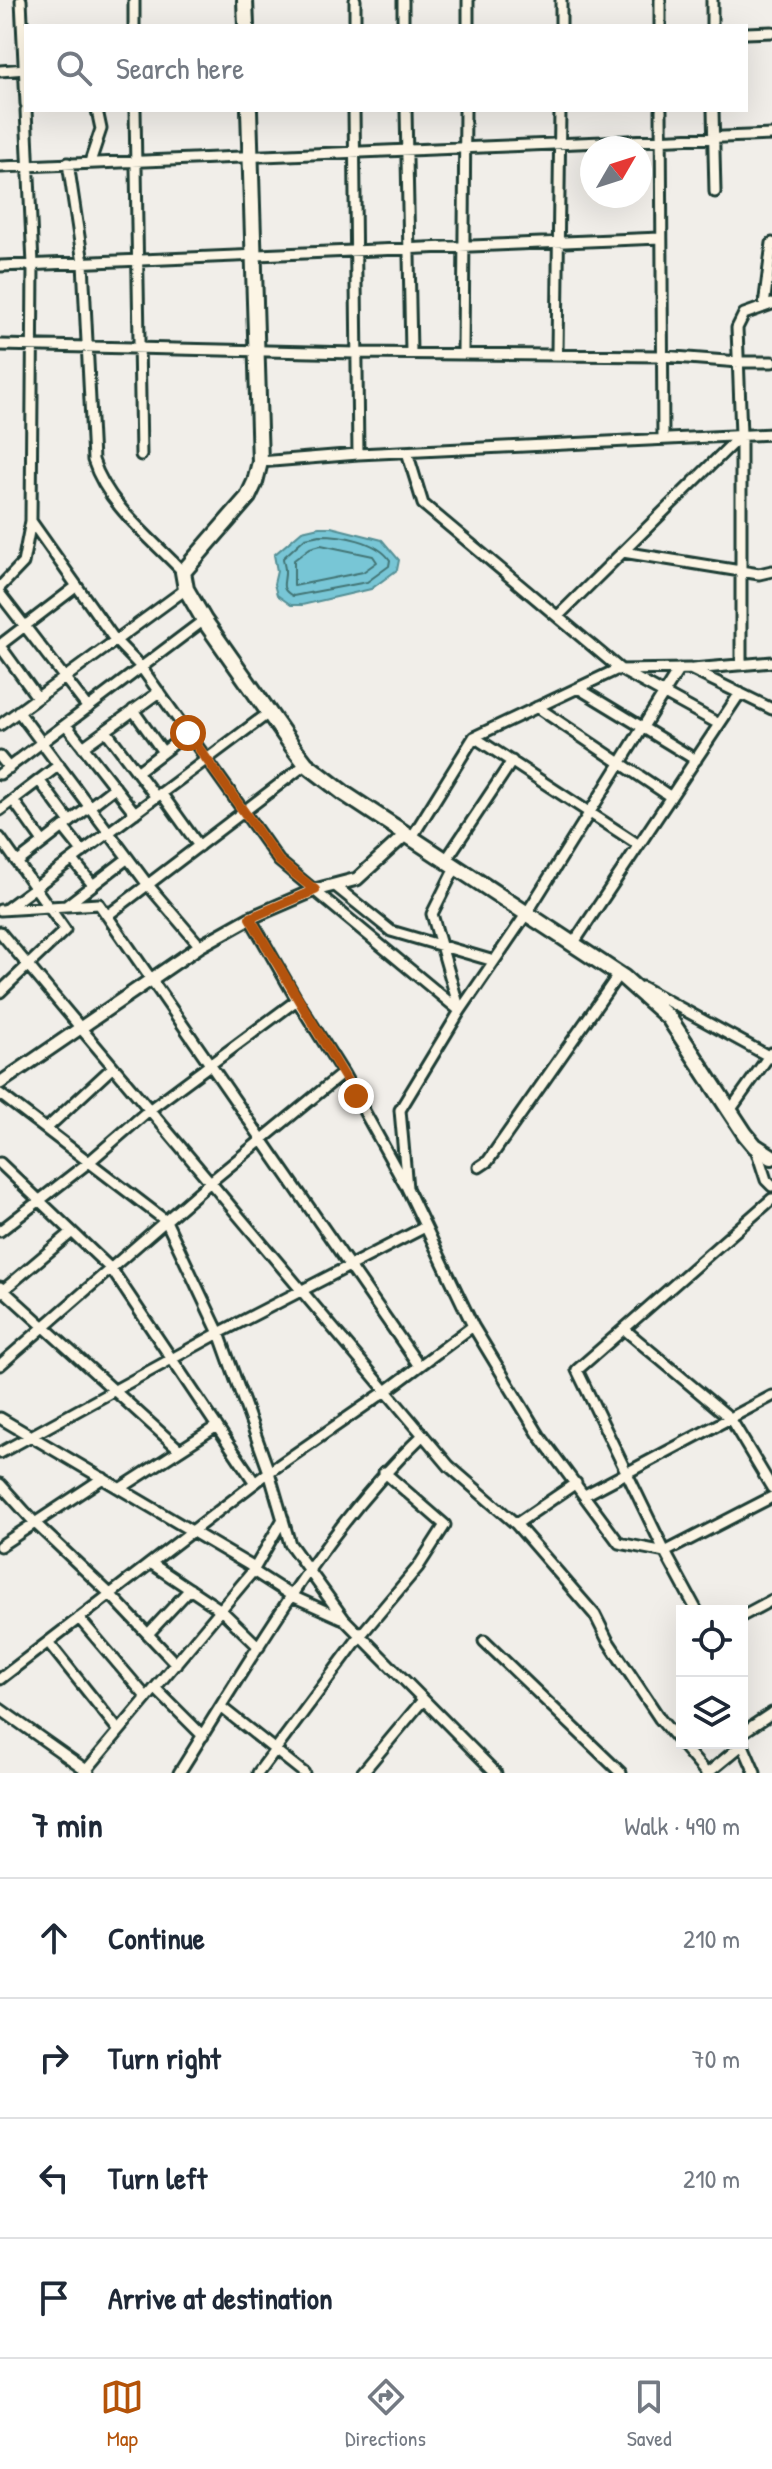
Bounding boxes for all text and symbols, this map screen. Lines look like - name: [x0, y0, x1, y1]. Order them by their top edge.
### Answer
- search box: [24, 24, 748, 112]
- icon: search: [52, 46, 96, 90]
- text: Search here: [116, 48, 244, 88]
- north arrow: [580, 136, 652, 208]
- route start: [170, 715, 206, 751]
- route end: [338, 1078, 374, 1114]
- map controls: [676, 1605, 748, 1749]
- button: locate: [676, 1605, 748, 1677]
- button: layers: [676, 1677, 748, 1749]
- text: 7 min: [32, 1802, 103, 1848]
- text: Walk · 490 m: [624, 1808, 740, 1843]
- icon: ahead: [32, 1916, 76, 1960]
- text: Continue: [108, 1918, 205, 1958]
- text: 210 m: [683, 1921, 740, 1956]
- icon: right: [32, 2036, 76, 2080]
- text: Turn right: [108, 2038, 221, 2078]
- text: 70 m: [692, 2041, 740, 2076]
- icon: left: [32, 2156, 76, 2200]
- text: Turn left: [108, 2158, 207, 2198]
- text: 210 m: [683, 2161, 740, 2196]
- icon: arrive: [32, 2276, 76, 2320]
- text: Arrive at destination: [108, 2278, 333, 2318]
- tab: Map: [100, 2375, 144, 2453]
- tab: Directions: [345, 2375, 426, 2453]
- tab: Saved: [627, 2375, 672, 2453]

